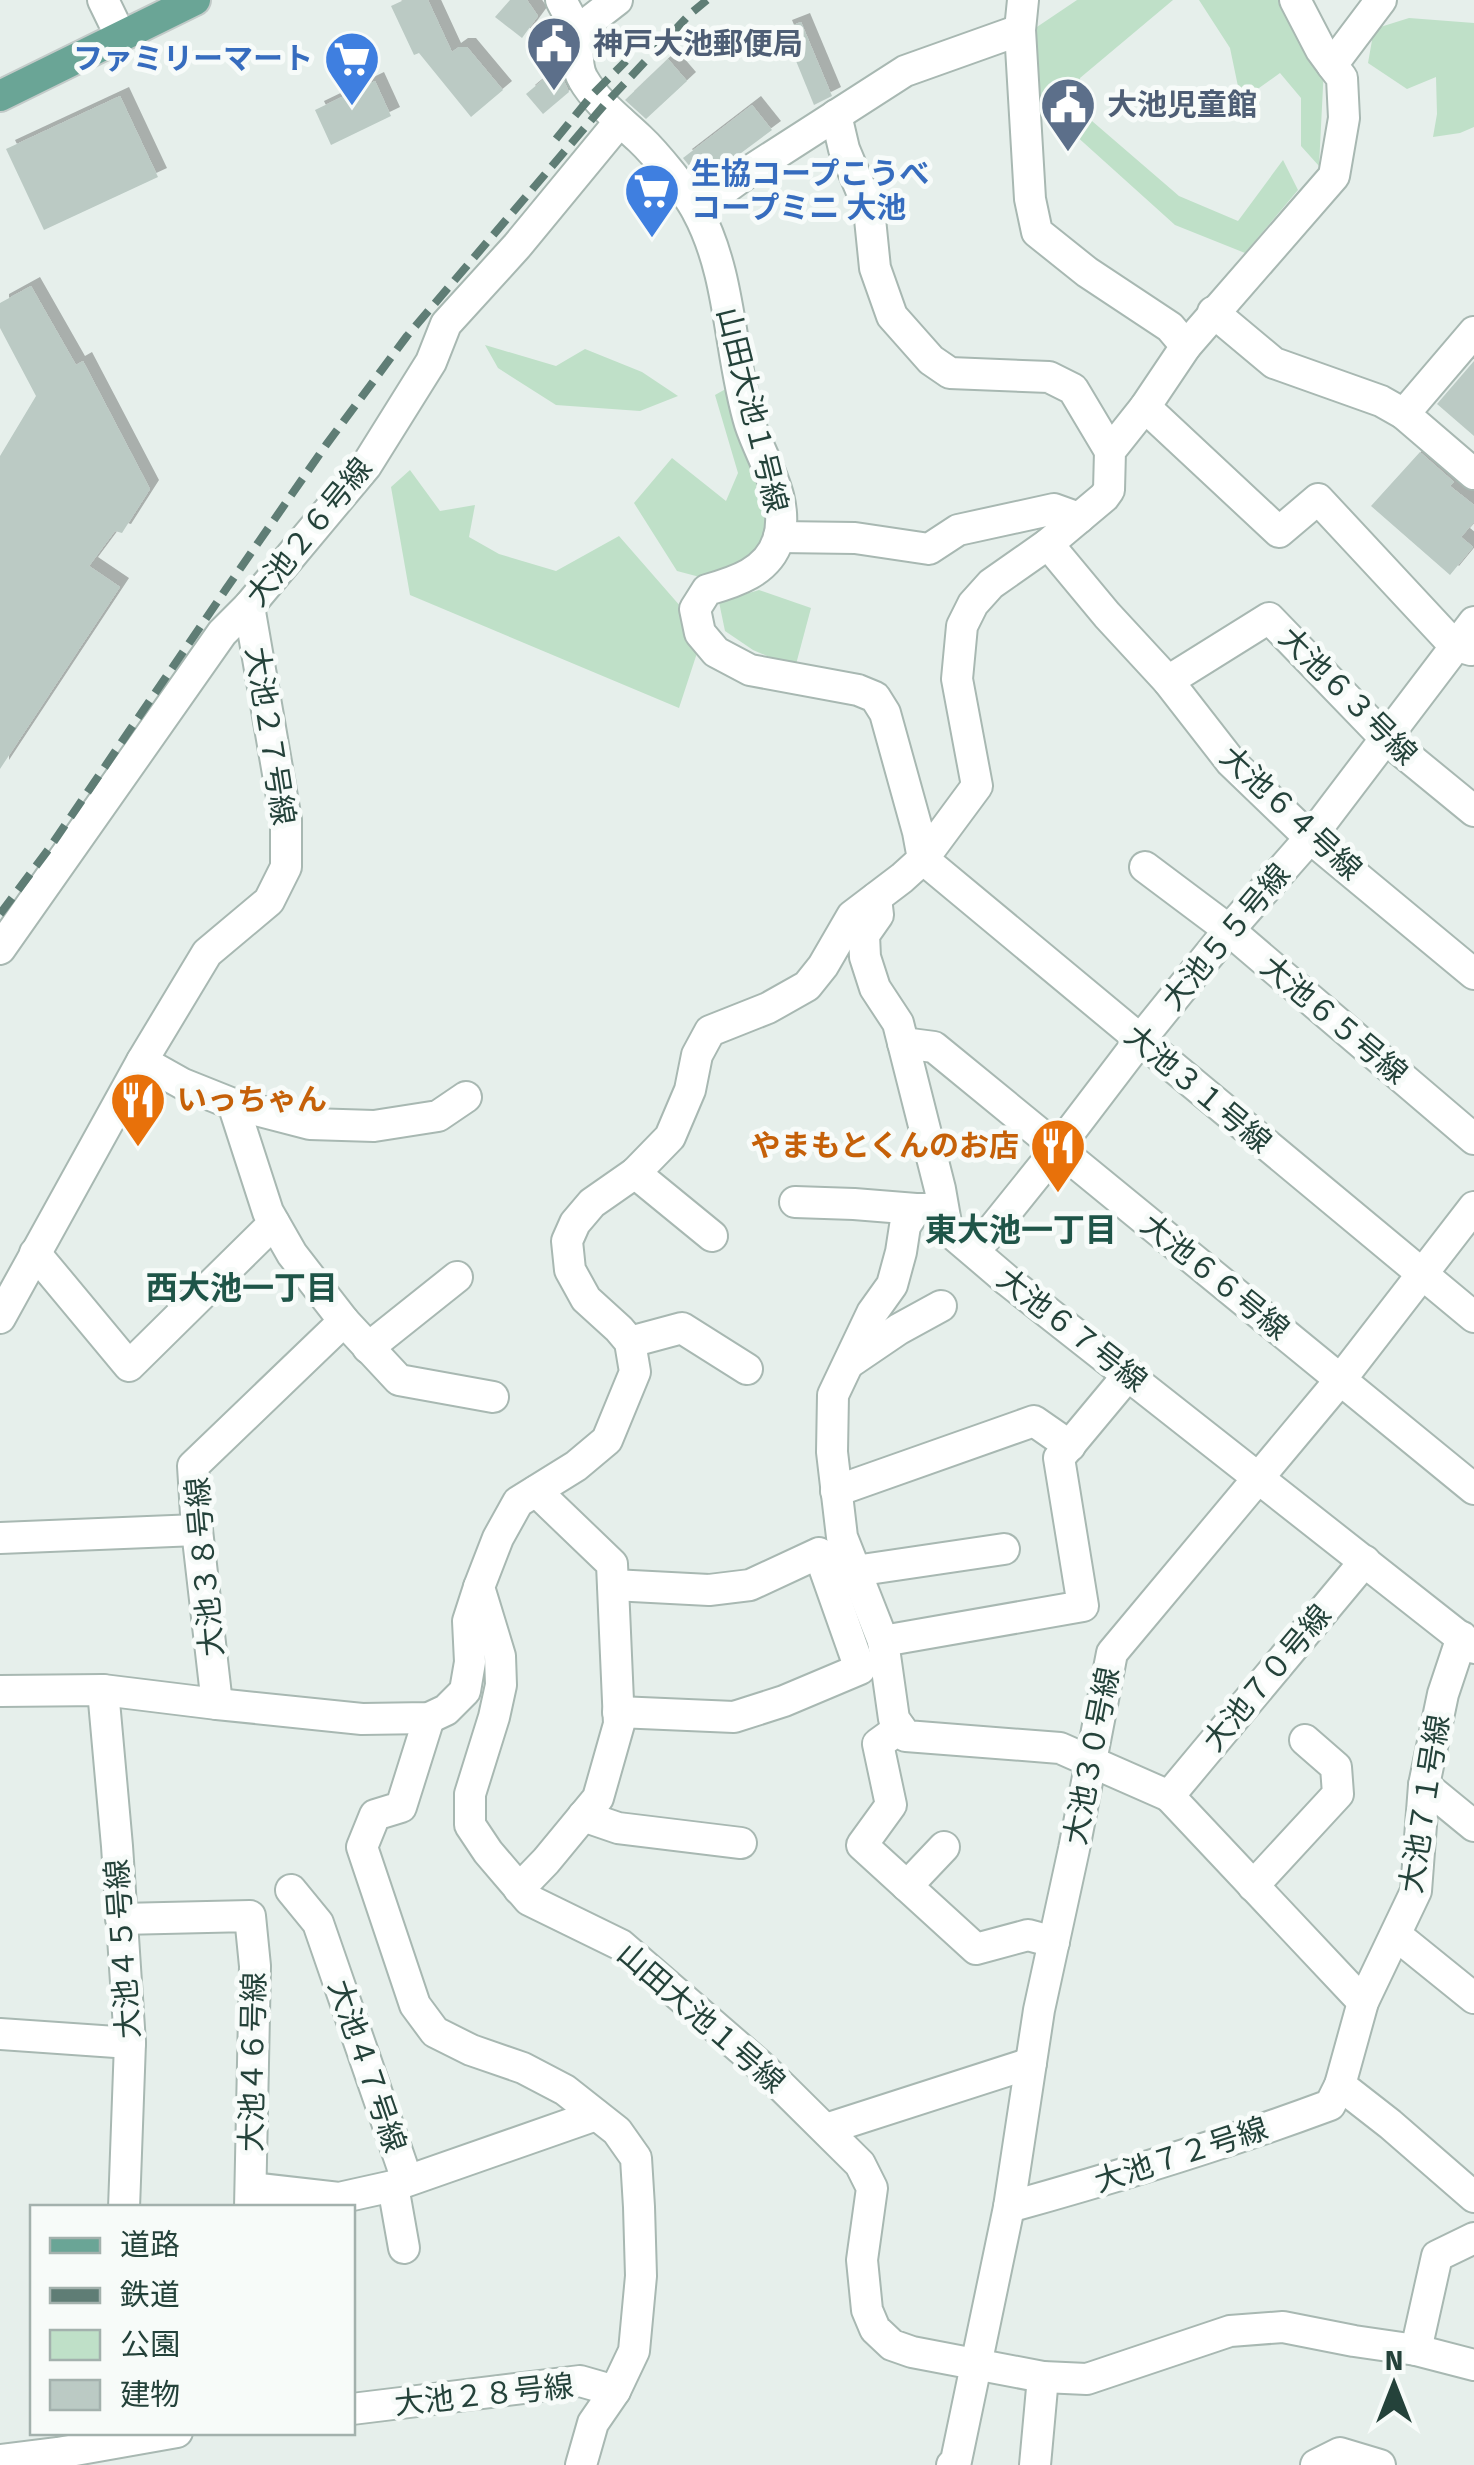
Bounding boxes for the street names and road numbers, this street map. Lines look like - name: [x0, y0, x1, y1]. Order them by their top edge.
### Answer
- street label: 山田大池１号線: [709, 304, 795, 516]
- street label: 大池２６号線: [238, 451, 380, 613]
- street label: 大池６３号線: [1272, 620, 1424, 772]
- street label: 大池２７号線: [238, 644, 302, 828]
- street label: 大池６４号線: [1213, 738, 1369, 888]
- street label: 大池５５号線: [1154, 856, 1298, 1018]
- street label: 大池６５号線: [1253, 948, 1415, 1092]
- street label: 大池３１号線: [1117, 1017, 1279, 1161]
- street label: 大池６６号線: [1134, 1206, 1296, 1348]
- street label: 大池６７号線: [990, 1260, 1154, 1400]
- street label: 大池３８号線: [179, 1476, 231, 1658]
- street label: 大池７０号線: [1195, 1597, 1339, 1759]
- street label: 大池３０号線: [1057, 1664, 1127, 1848]
- street label: 大池７１号線: [1393, 1712, 1457, 1896]
- street label: 大池４５号線: [99, 1858, 147, 2040]
- street label: 山田大池１号線: [610, 1936, 792, 2100]
- street label: 大池４６号線: [233, 1972, 273, 2152]
- street label: 大池４７号線: [321, 1975, 413, 2157]
- street label: 大池７２号線: [1090, 2110, 1272, 2200]
- street label: 大池２８号線: [393, 2368, 575, 2422]

